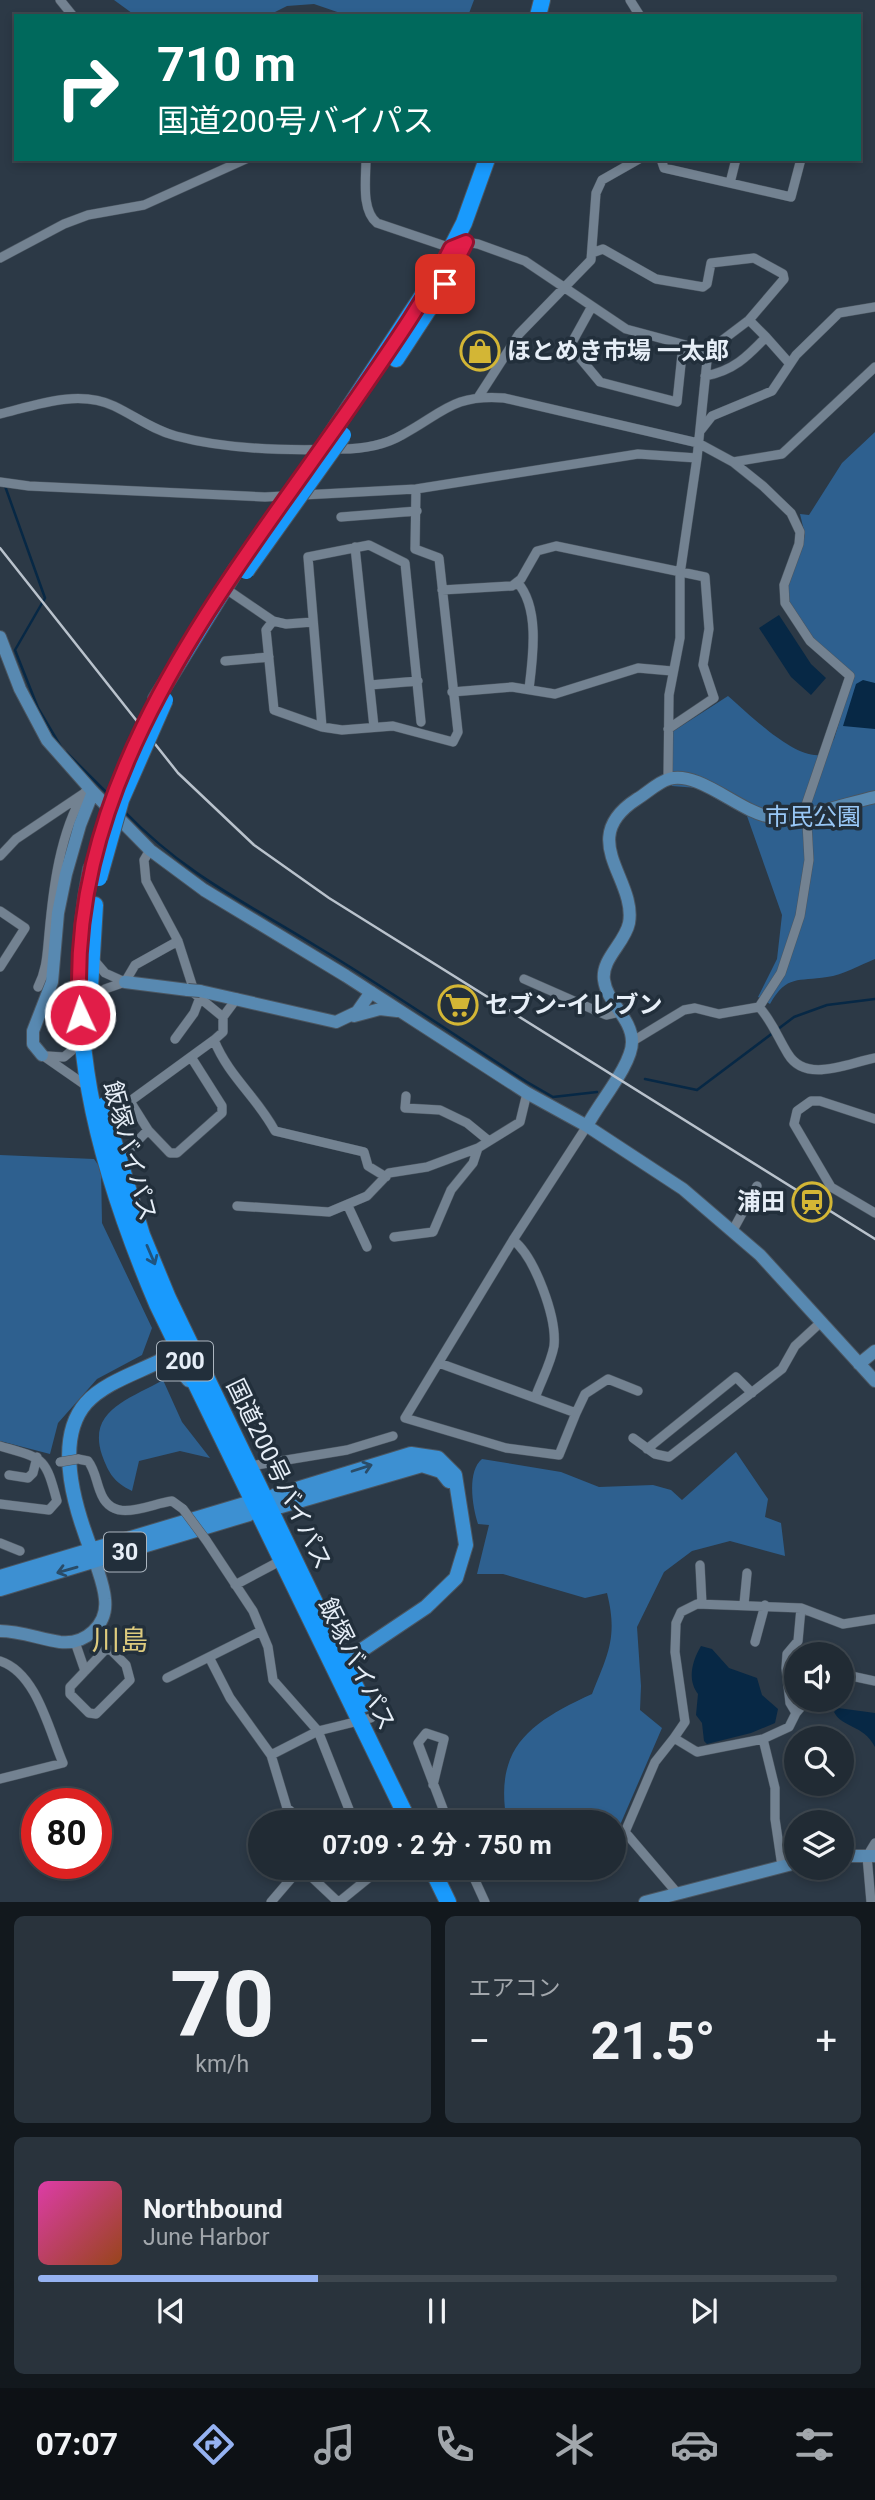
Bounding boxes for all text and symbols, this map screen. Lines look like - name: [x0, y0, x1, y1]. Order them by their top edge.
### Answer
- text: 710 m: [157, 36, 296, 93]
- icon: right: [42, 42, 133, 133]
- text: 国道200号バイパス: [157, 102, 434, 140]
- pin: [415, 254, 475, 314]
- icon: arrive: [426, 265, 464, 303]
- shop icon: ほとめき市場 一太郎: [459, 330, 501, 372]
- place label: ほとめき市場 一太郎: [507, 337, 729, 365]
- park label: 市民公園: [765, 803, 861, 831]
- position arrow: [43, 978, 117, 1052]
- supermarket icon: セブン-イレブン: [437, 984, 479, 1026]
- place label: セブン-イレブン: [485, 991, 662, 1019]
- street label: 飯塚バイパス: [98, 1078, 162, 1224]
- station icon: 浦田: [791, 1181, 833, 1223]
- place label: 浦田: [737, 1188, 785, 1216]
- one-way arrow: [145, 1244, 158, 1266]
- road number: 200: [157, 1342, 213, 1380]
- street label: 国道200号バイパス: [221, 1374, 337, 1574]
- one-way arrow: [351, 1461, 373, 1473]
- road number: 30: [104, 1532, 146, 1572]
- one-way arrow: [56, 1564, 78, 1577]
- street label: 飯塚バイパス: [313, 1593, 401, 1735]
- district label: 川島: [92, 1624, 148, 1657]
- map controls: [784, 1642, 854, 1880]
- button: sound: [784, 1642, 854, 1712]
- button: search: [784, 1726, 854, 1796]
- speed limit sign: 80: [21, 1788, 112, 1879]
- button: layers: [784, 1810, 854, 1880]
- text: 07:09 · 2 分 · 750 m: [322, 1830, 552, 1860]
- text: 70: [170, 1952, 274, 2058]
- text: エアコン: [469, 1975, 561, 2002]
- text: 21.5°: [590, 2011, 715, 2072]
- text: −: [469, 2019, 490, 2063]
- text: +: [815, 2019, 837, 2063]
- text: km/h: [195, 2051, 249, 2078]
- text: Northbound: [143, 2194, 283, 2224]
- text: June Harbor: [143, 2224, 270, 2251]
- icon: previous: [152, 2292, 190, 2330]
- icon: pause: [418, 2292, 456, 2330]
- icon: next: [685, 2292, 723, 2330]
- icon: directions: [189, 2420, 238, 2469]
- icon: music: [310, 2420, 359, 2469]
- icon: phone: [430, 2420, 479, 2469]
- icon: climate: [550, 2420, 599, 2469]
- icon: car: [670, 2420, 719, 2469]
- icon: filters: [790, 2420, 839, 2469]
- text: 07:07: [36, 2425, 118, 2463]

